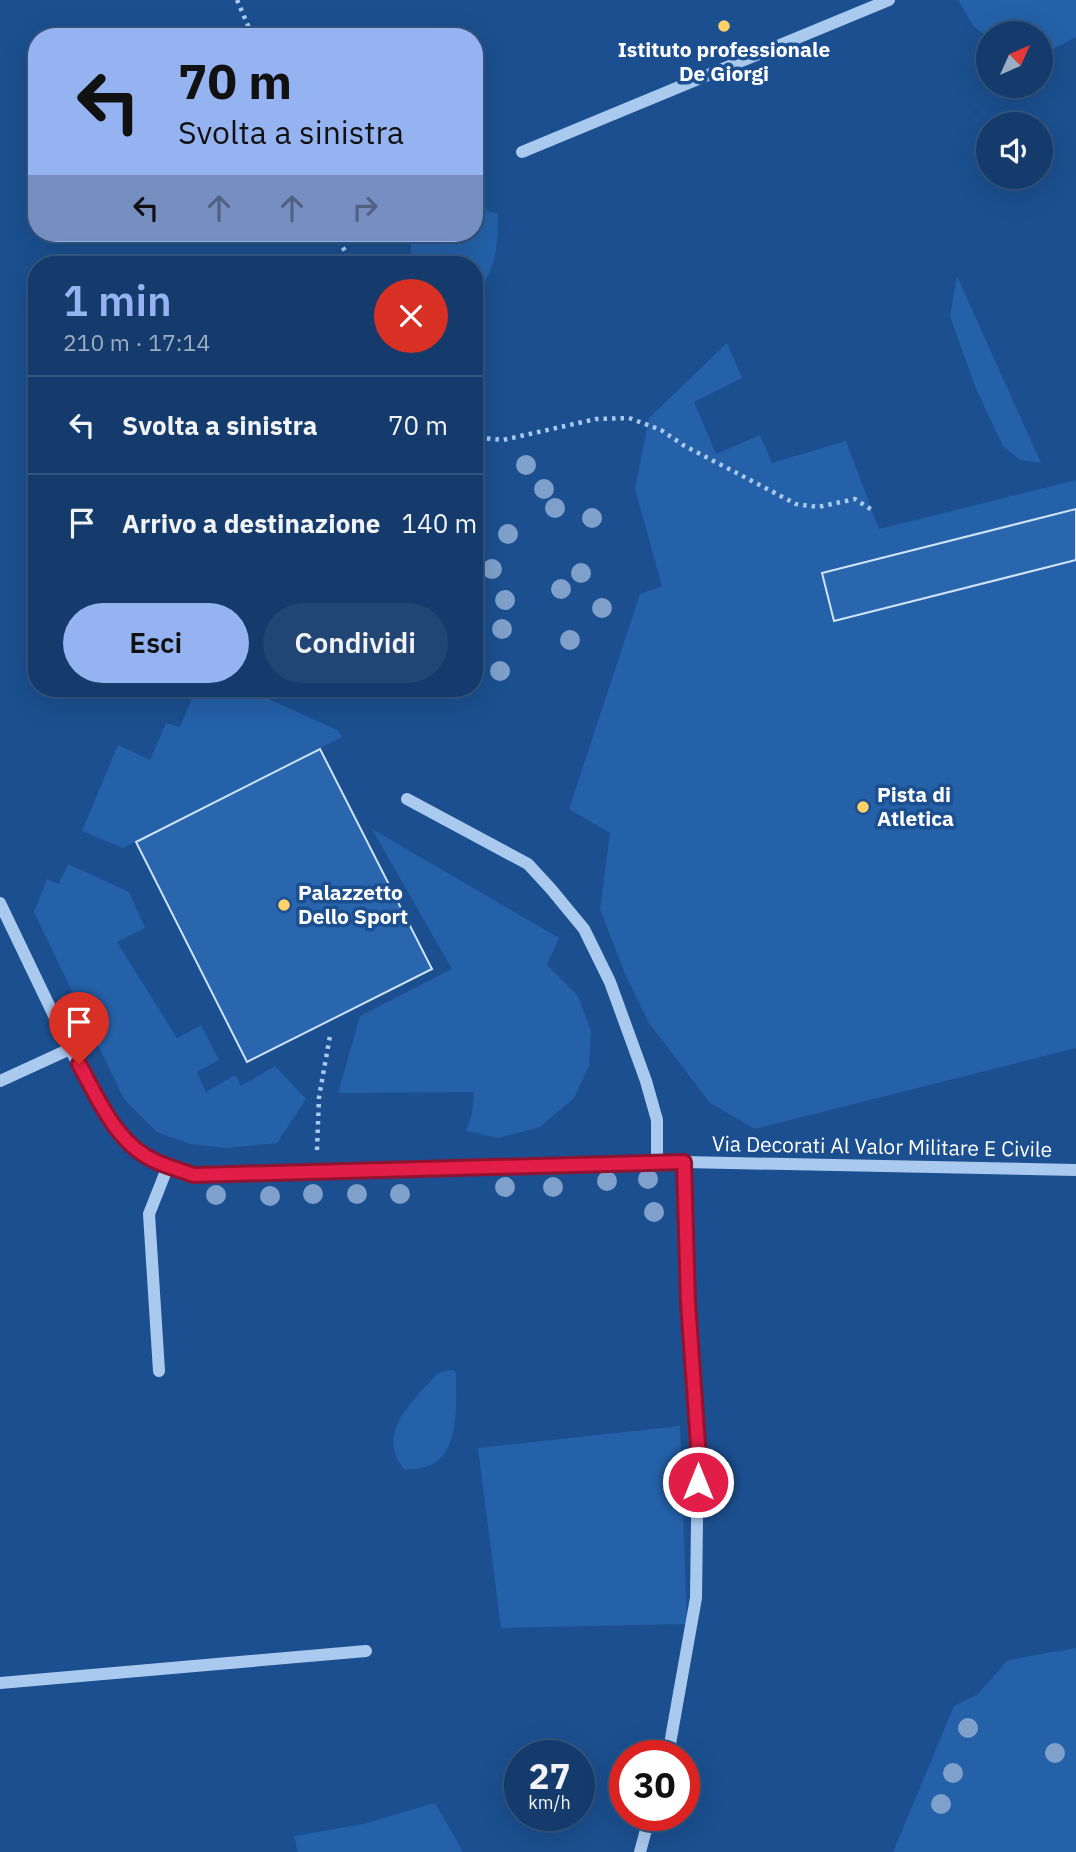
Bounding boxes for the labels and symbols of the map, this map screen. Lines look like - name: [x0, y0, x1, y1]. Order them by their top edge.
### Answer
- marker: Istituto professionale De Giorgi: [716, 18, 732, 34]
- north arrow: [976, 21, 1054, 98]
- place label: Istituto professionale De Giorgi: [618, 35, 830, 87]
- place label: Pista di Atletica: [877, 780, 954, 832]
- marker: Pista di Atletica: [855, 799, 871, 815]
- place label: Palazzetto Dello Sport: [298, 878, 408, 930]
- marker: Palazzetto Dello Sport: [276, 897, 292, 913]
- pin: [49, 992, 109, 1064]
- street label: Via Decorati Al Valor Militare E Civile: [712, 1129, 1052, 1163]
- position arrow: [661, 1445, 735, 1519]
- speed limit sign: 30: [609, 1740, 700, 1831]

